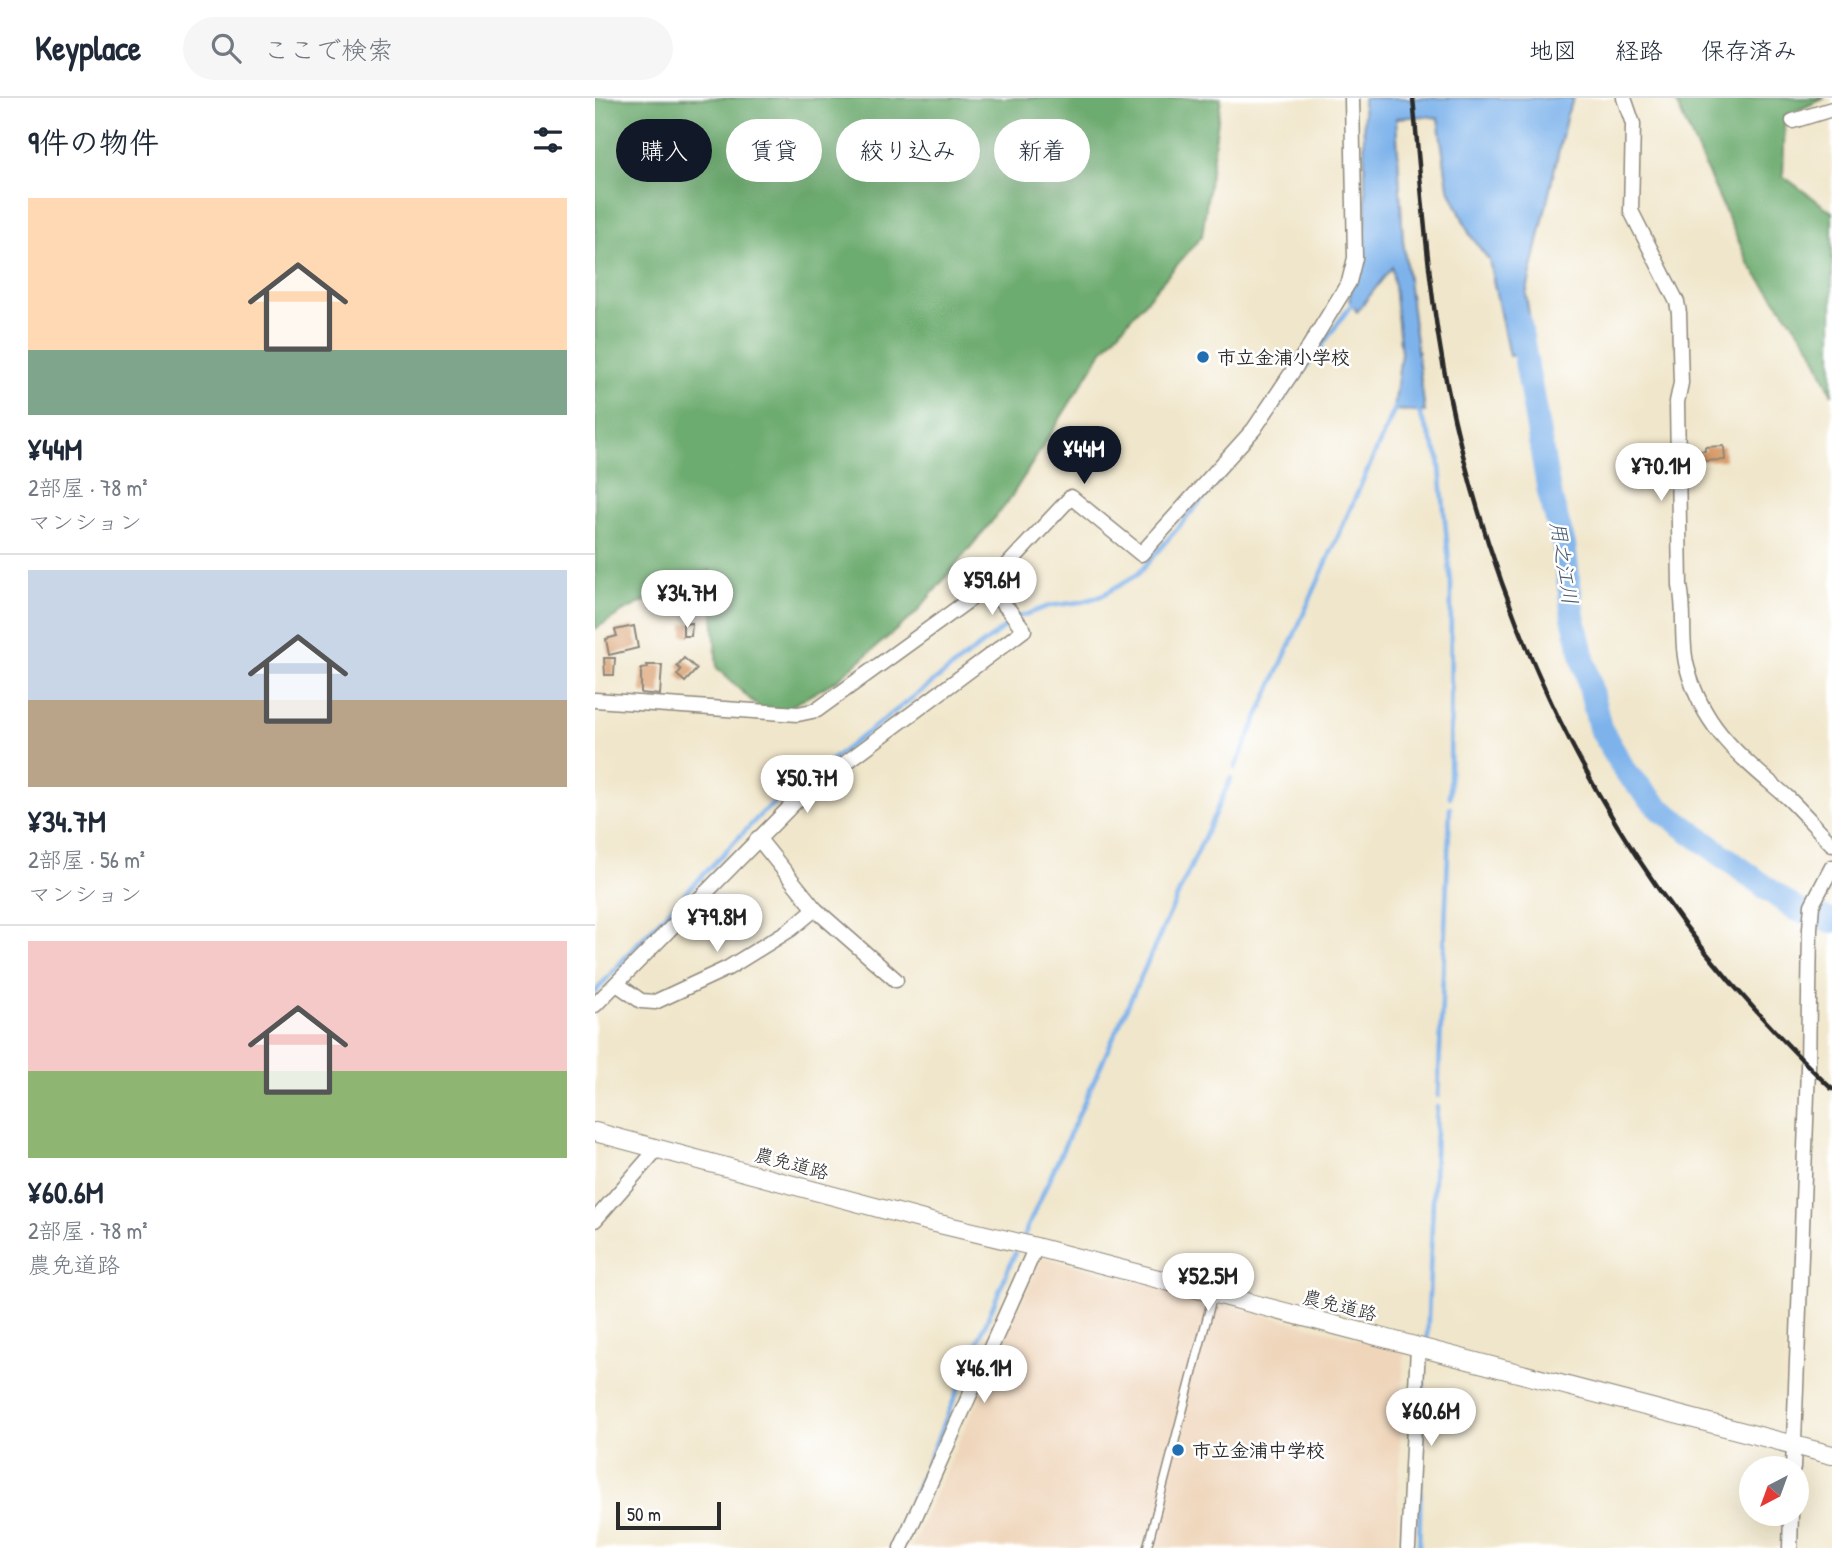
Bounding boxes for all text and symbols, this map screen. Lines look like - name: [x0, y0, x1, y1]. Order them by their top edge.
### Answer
- search box: [183, 17, 673, 80]
- text: Keyplace: [35, 26, 141, 70]
- icon: search: [207, 29, 245, 67]
- text: ここで検索: [263, 32, 393, 67]
- text: 地図: [1529, 34, 1577, 66]
- text: 経路: [1615, 34, 1663, 66]
- text: 保存済み: [1701, 34, 1797, 66]
- chip: 購入: [616, 119, 712, 182]
- chip: 賃貸: [726, 119, 822, 182]
- chip: 絞り込み: [836, 119, 980, 182]
- chip: 新着: [994, 119, 1090, 182]
- icon: filters: [529, 121, 567, 159]
- text: 9件の物件: [28, 122, 159, 162]
- icon: home: [235, 244, 361, 370]
- place label: 市立金浦小学校: [1217, 344, 1350, 370]
- marker: 市立金浦小学校: [1195, 349, 1211, 365]
- pin: ¥44M: [1043, 426, 1125, 486]
- text: ¥44M: [28, 429, 82, 469]
- text: ¥44M: [1063, 433, 1105, 464]
- pin: ¥70.1M: [1604, 444, 1718, 503]
- text: ¥70.1M: [1631, 450, 1691, 481]
- text: 2部屋 · 78 m²: [28, 472, 148, 503]
- text: マンション: [28, 506, 142, 537]
- water label: 用之江川: [1544, 519, 1585, 607]
- pin: ¥59.6M: [935, 558, 1049, 617]
- text: ¥59.6M: [964, 564, 1020, 595]
- pin: ¥34.7M: [630, 570, 744, 630]
- text: ¥34.7M: [657, 577, 717, 608]
- icon: home: [235, 616, 361, 742]
- pin: ¥50.7M: [750, 756, 864, 815]
- text: ¥50.7M: [777, 762, 837, 793]
- text: ¥34.7M: [28, 801, 106, 841]
- text: 2部屋 · 56 m²: [28, 844, 145, 875]
- text: マンション: [28, 878, 142, 909]
- pin: ¥79.8M: [660, 894, 774, 954]
- text: ¥79.8M: [687, 901, 747, 932]
- icon: home: [235, 987, 361, 1113]
- street label: 農免道路: [752, 1141, 832, 1185]
- text: ¥60.6M: [28, 1172, 104, 1212]
- text: 2部屋 · 78 m²: [28, 1215, 148, 1246]
- text: 農免道路: [28, 1249, 120, 1280]
- pin: ¥52.5M: [1151, 1254, 1265, 1313]
- text: ¥52.5M: [1178, 1260, 1238, 1291]
- street label: 農免道路: [1300, 1283, 1380, 1327]
- pin: ¥46.1M: [927, 1346, 1041, 1405]
- text: ¥46.1M: [956, 1352, 1012, 1383]
- pin: ¥60.6M: [1374, 1388, 1488, 1448]
- text: ¥60.6M: [1402, 1395, 1460, 1426]
- place label: 市立金浦中学校: [1192, 1437, 1325, 1463]
- marker: 市立金浦中学校: [1170, 1442, 1186, 1458]
- north arrow: [1739, 1456, 1809, 1526]
- map controls: [1739, 1456, 1809, 1526]
- scale bar: [616, 1499, 721, 1531]
- text: 50 m: [627, 1501, 661, 1527]

